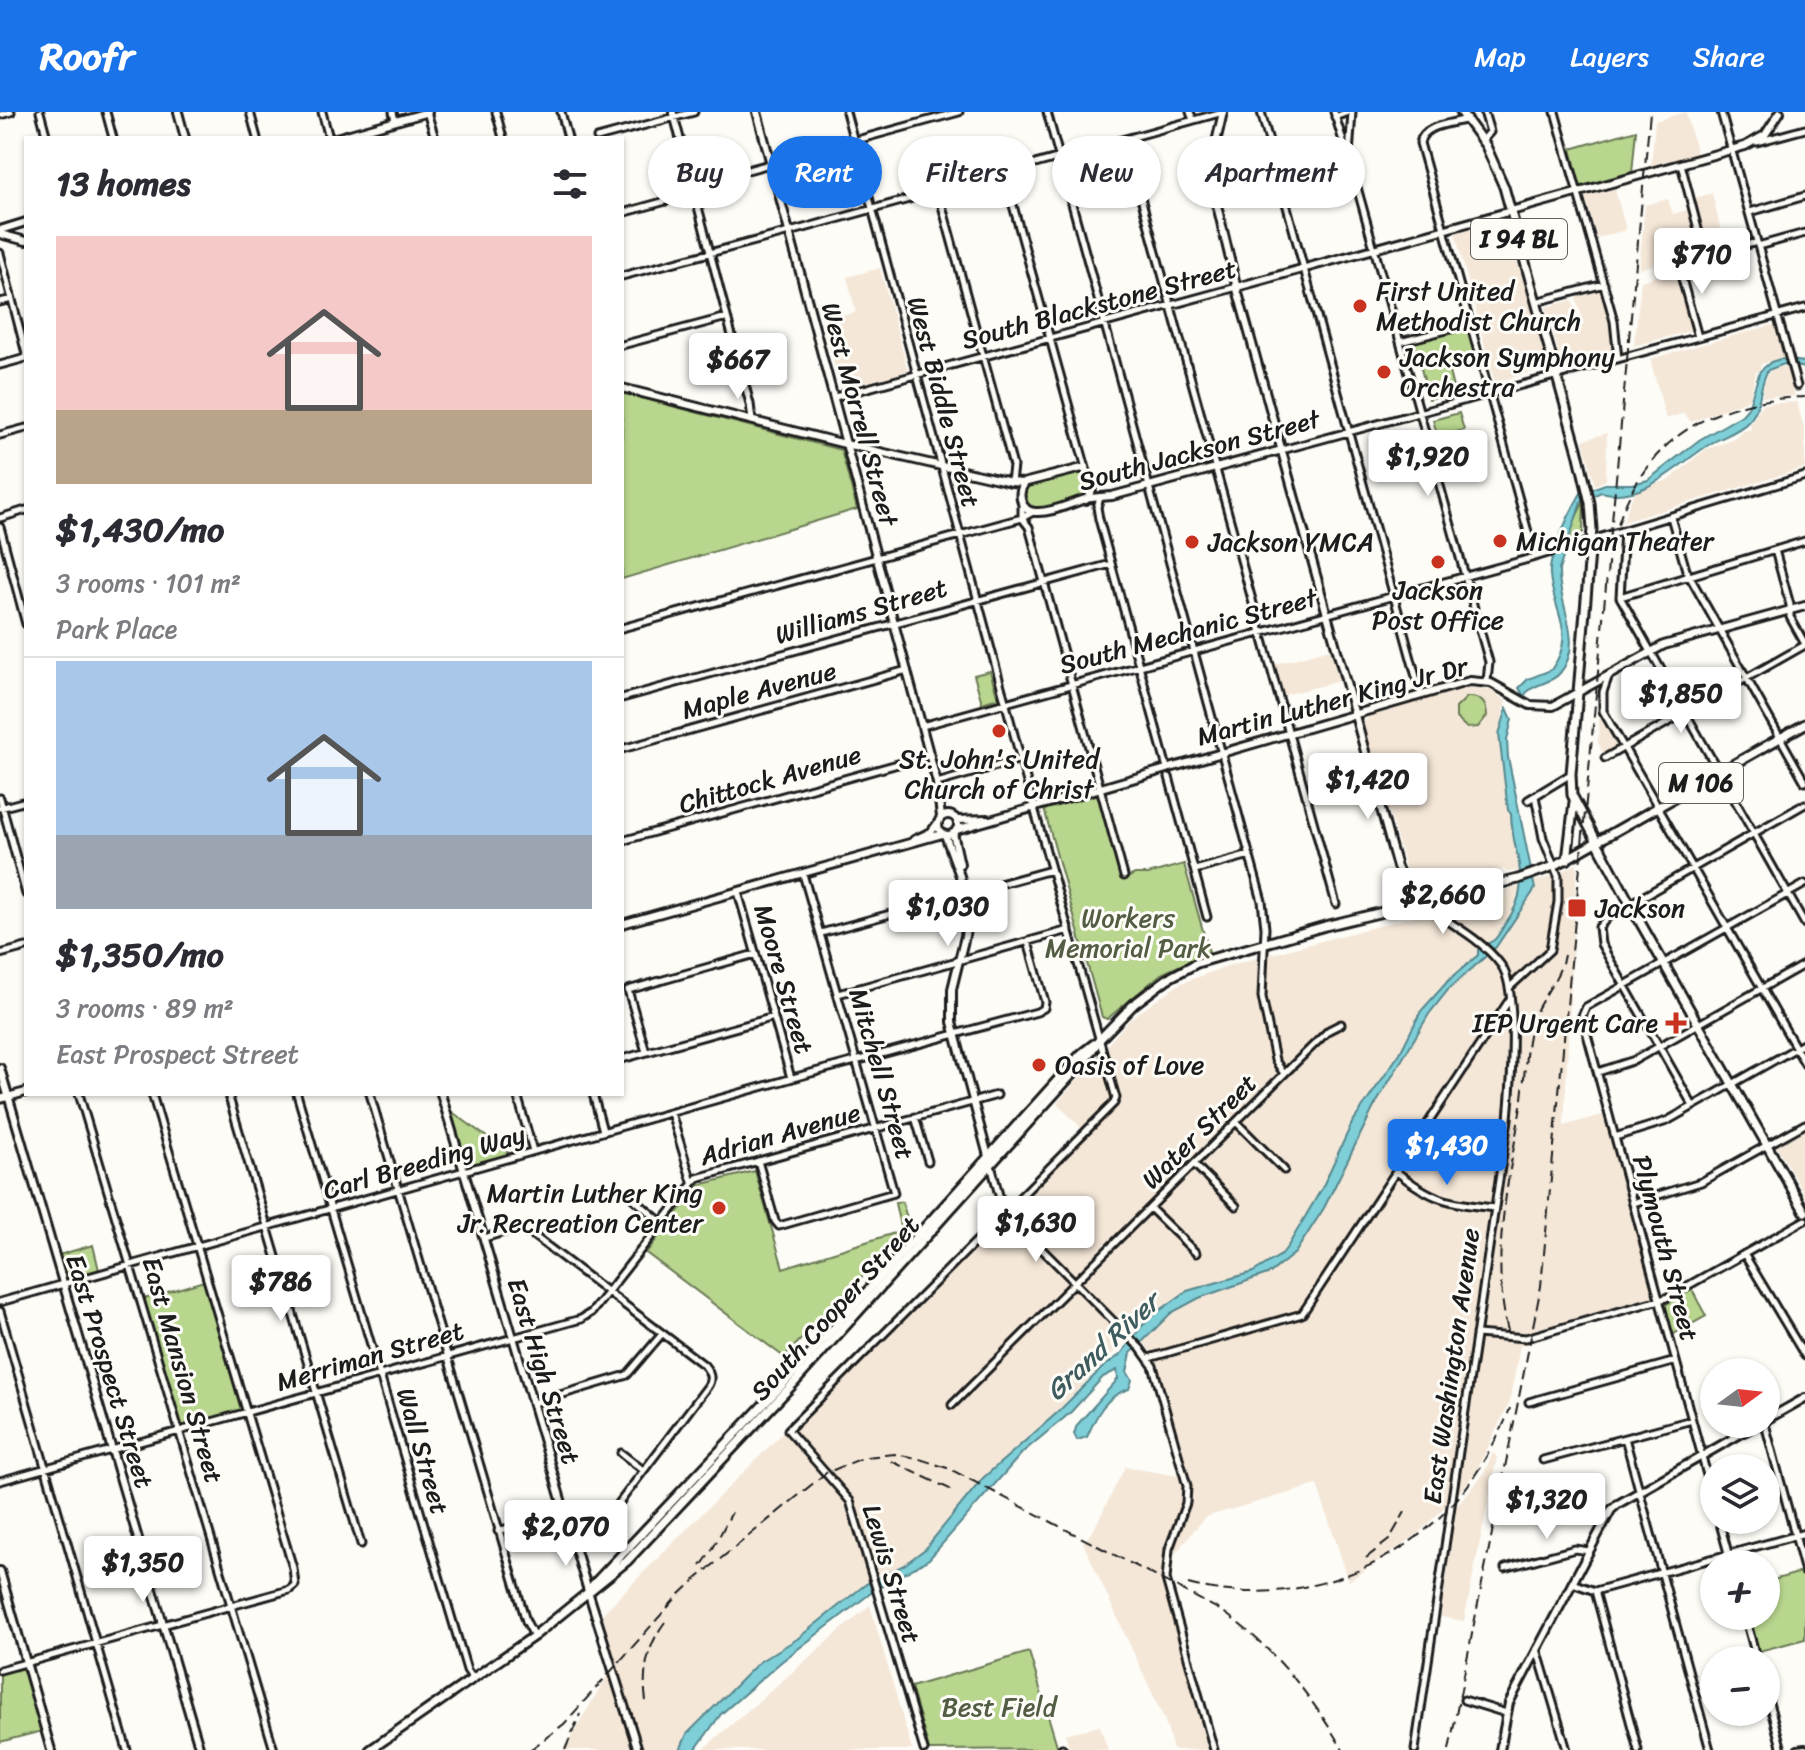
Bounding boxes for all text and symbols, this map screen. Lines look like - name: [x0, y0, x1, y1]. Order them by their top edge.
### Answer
- text: Roofr: [40, 23, 134, 90]
- text: Map: [1474, 32, 1526, 81]
- text: Layers: [1570, 32, 1649, 81]
- text: Share: [1693, 32, 1765, 81]
- chip: Buy: [648, 136, 751, 208]
- chip: Rent: [767, 136, 882, 208]
- chip: Filters: [898, 136, 1036, 208]
- chip: New: [1052, 136, 1161, 208]
- chip: Apartment: [1177, 136, 1365, 208]
- text: 13 homes: [56, 154, 191, 214]
- icon: filters: [548, 162, 592, 206]
- road number: I 94 BL: [1471, 219, 1567, 259]
- pin: $710: [1655, 228, 1749, 296]
- text: $710: [1672, 231, 1732, 277]
- street label: South Blackstone Street: [956, 245, 1242, 363]
- place label: First United Methodist Church: [1376, 268, 1581, 344]
- icon: home: [252, 288, 396, 432]
- street label: West Biddle Street: [894, 291, 994, 513]
- street label: West Morrell Street: [808, 297, 912, 532]
- marker: First United Methodist Church: [1351, 297, 1369, 315]
- pin: $667: [691, 333, 785, 401]
- place label: Jackson Symphony Orchestra: [1399, 334, 1615, 410]
- text: $667: [707, 336, 769, 382]
- marker: Jackson Symphony Orchestra: [1375, 363, 1393, 381]
- street label: South Jackson Street: [1073, 395, 1326, 504]
- pin: $1,920: [1363, 430, 1493, 498]
- text: $1,920: [1386, 433, 1470, 479]
- text: $1,430/mo: [56, 500, 224, 560]
- place label: Michigan Theater: [1516, 518, 1715, 564]
- place label: Jackson YMCA: [1207, 519, 1374, 565]
- marker: Michigan Theater: [1491, 532, 1509, 550]
- marker: Jackson YMCA: [1183, 533, 1201, 551]
- marker: Jackson Post Office: [1429, 553, 1447, 571]
- text: 3 rooms · 101 m²: [56, 560, 241, 606]
- street label: Williams Street: [769, 564, 953, 658]
- place label: Jackson Post Office: [1372, 567, 1504, 643]
- street label: South Mechanic Street: [1054, 574, 1324, 688]
- text: Park Place: [56, 606, 177, 652]
- street label: Martin Luther King Jr Dr: [1191, 642, 1474, 759]
- street label: Maple Avenue: [676, 647, 842, 733]
- pin: $1,850: [1616, 667, 1746, 735]
- text: $1,850: [1639, 670, 1723, 716]
- icon: home: [252, 713, 396, 857]
- marker: St. John's United Church of Christ: [990, 722, 1008, 740]
- street label: Chittock Avenue: [673, 731, 867, 827]
- place label: St. John's United Church of Christ: [899, 736, 1101, 812]
- pin: $1,420: [1303, 753, 1433, 821]
- text: $1,420: [1326, 756, 1410, 802]
- road number: M 106: [1659, 763, 1743, 803]
- pin: $2,660: [1378, 868, 1508, 936]
- text: $2,660: [1400, 871, 1486, 917]
- pin: $1,030: [883, 880, 1013, 948]
- text: $1,030: [907, 883, 989, 929]
- place label: Jackson: [1594, 885, 1685, 931]
- park label: Workers Memorial Park: [1045, 895, 1211, 971]
- marker: Jackson: [1566, 897, 1588, 919]
- street label: Moore Street: [741, 899, 827, 1059]
- text: $1,350/mo: [56, 925, 224, 985]
- street label: Mitchell Street: [836, 983, 928, 1165]
- text: 3 rooms · 89 m²: [56, 985, 234, 1031]
- place label: IEP Urgent Care: [1471, 1000, 1658, 1046]
- marker: IEP Urgent Care: [1665, 1012, 1687, 1034]
- text: East Prospect Street: [56, 1031, 299, 1077]
- place label: Oasis of Love: [1055, 1042, 1204, 1088]
- marker: Oasis of Love: [1030, 1056, 1048, 1074]
- street label: Water Street: [1130, 1062, 1268, 1200]
- street label: Adrian Avenue: [693, 1089, 866, 1179]
- street label: Carl Breeding Way: [317, 1111, 531, 1213]
- pin: $1,430: [1382, 1119, 1512, 1187]
- text: $1,430: [1406, 1122, 1488, 1168]
- street label: Plymouth Street: [1619, 1150, 1713, 1346]
- place label: Martin Luther King Jr. Recreation Center: [457, 1170, 704, 1246]
- pin: $1,630: [971, 1196, 1101, 1264]
- marker: Martin Luther King Jr. Recreation Center: [710, 1199, 728, 1217]
- text: $1,630: [995, 1199, 1077, 1245]
- street label: South Cooper Street: [738, 1204, 932, 1412]
- street label: East Washington Avenue: [1409, 1225, 1493, 1507]
- street label: East Prospect Street: [52, 1248, 168, 1494]
- street label: East Mansion Street: [129, 1251, 237, 1489]
- pin: $786: [234, 1255, 328, 1323]
- text: $786: [250, 1258, 312, 1304]
- street label: East High Street: [494, 1272, 594, 1470]
- water label: Grand River: [1033, 1276, 1175, 1413]
- street label: Merriman Street: [271, 1307, 469, 1405]
- north arrow: [1700, 1358, 1780, 1438]
- map controls: [1700, 1358, 1780, 1726]
- street label: Wall Street: [383, 1382, 463, 1520]
- button: layers: [1700, 1454, 1780, 1534]
- pin: $1,320: [1482, 1473, 1612, 1541]
- text: $1,320: [1506, 1476, 1588, 1522]
- street label: Lewis Street: [849, 1498, 935, 1650]
- pin: $2,070: [501, 1500, 631, 1568]
- text: $2,070: [522, 1503, 610, 1549]
- pin: $1,350: [78, 1536, 208, 1604]
- text: $1,350: [102, 1539, 184, 1585]
- button: +: [1700, 1550, 1780, 1630]
- button: −: [1700, 1646, 1780, 1726]
- park label: Best Field: [942, 1684, 1059, 1730]

